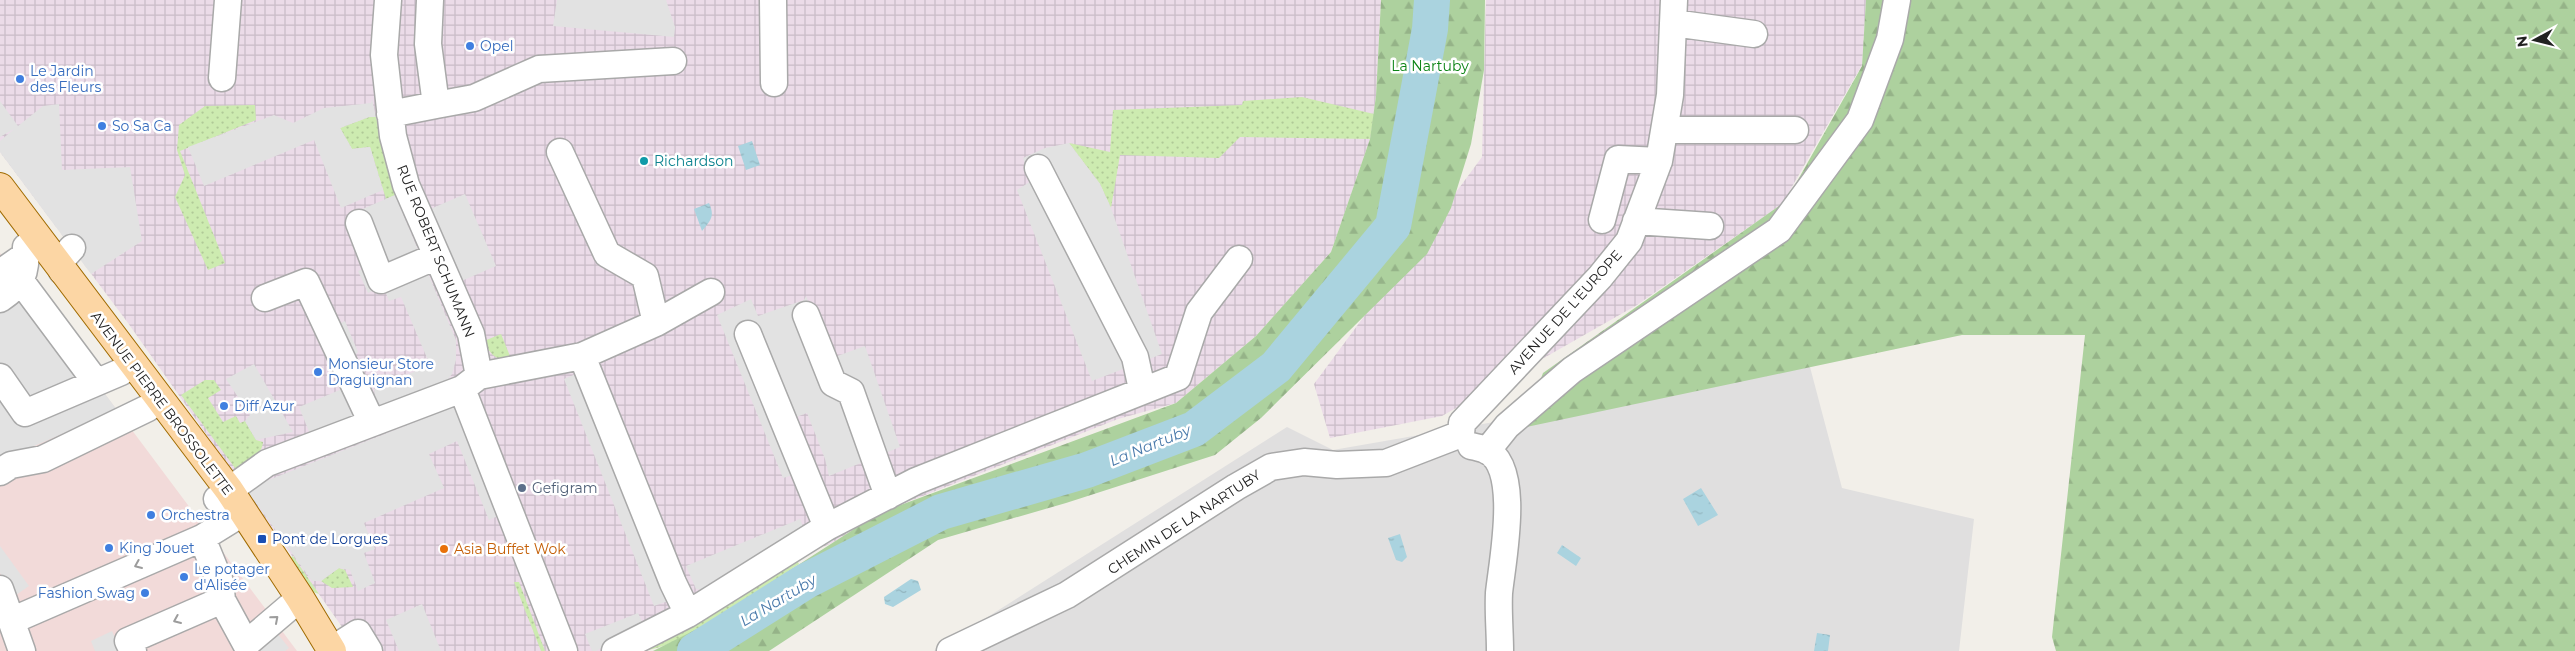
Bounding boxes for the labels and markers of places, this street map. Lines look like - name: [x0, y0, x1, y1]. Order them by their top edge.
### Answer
- place label: Opel: [480, 37, 513, 55]
- marker: Opel: [464, 40, 476, 52]
- place label: Le Jardin des Fleurs: [30, 62, 102, 96]
- marker: Le Jardin des Fleurs: [14, 73, 26, 85]
- place label: So Sa Ca: [112, 117, 172, 135]
- marker: So Sa Ca: [96, 120, 108, 132]
- place label: Richardson: [654, 152, 733, 170]
- marker: Richardson: [638, 155, 650, 167]
- place label: Monsieur Store Draguignan: [328, 355, 434, 389]
- marker: Monsieur Store Draguignan: [312, 366, 324, 378]
- place label: Diff Azur: [234, 397, 295, 415]
- marker: Diff Azur: [218, 400, 230, 412]
- place label: Gefigram: [532, 479, 598, 497]
- marker: Gefigram: [516, 482, 528, 494]
- place label: Orchestra: [161, 506, 230, 524]
- marker: Orchestra: [145, 509, 157, 521]
- place label: Pont de Lorgues: [272, 530, 388, 548]
- marker: Pont de Lorgues: [256, 533, 268, 545]
- place label: King Jouet: [119, 539, 195, 557]
- place label: Asia Buffet Wok: [454, 540, 566, 558]
- marker: King Jouet: [103, 542, 115, 554]
- marker: Asia Buffet Wok: [438, 543, 450, 555]
- place label: Le potager d'Alisée: [194, 560, 270, 594]
- marker: Le potager d'Alisée: [178, 571, 190, 583]
- place label: Fashion Swag: [38, 584, 135, 602]
- marker: Fashion Swag: [139, 587, 151, 599]

